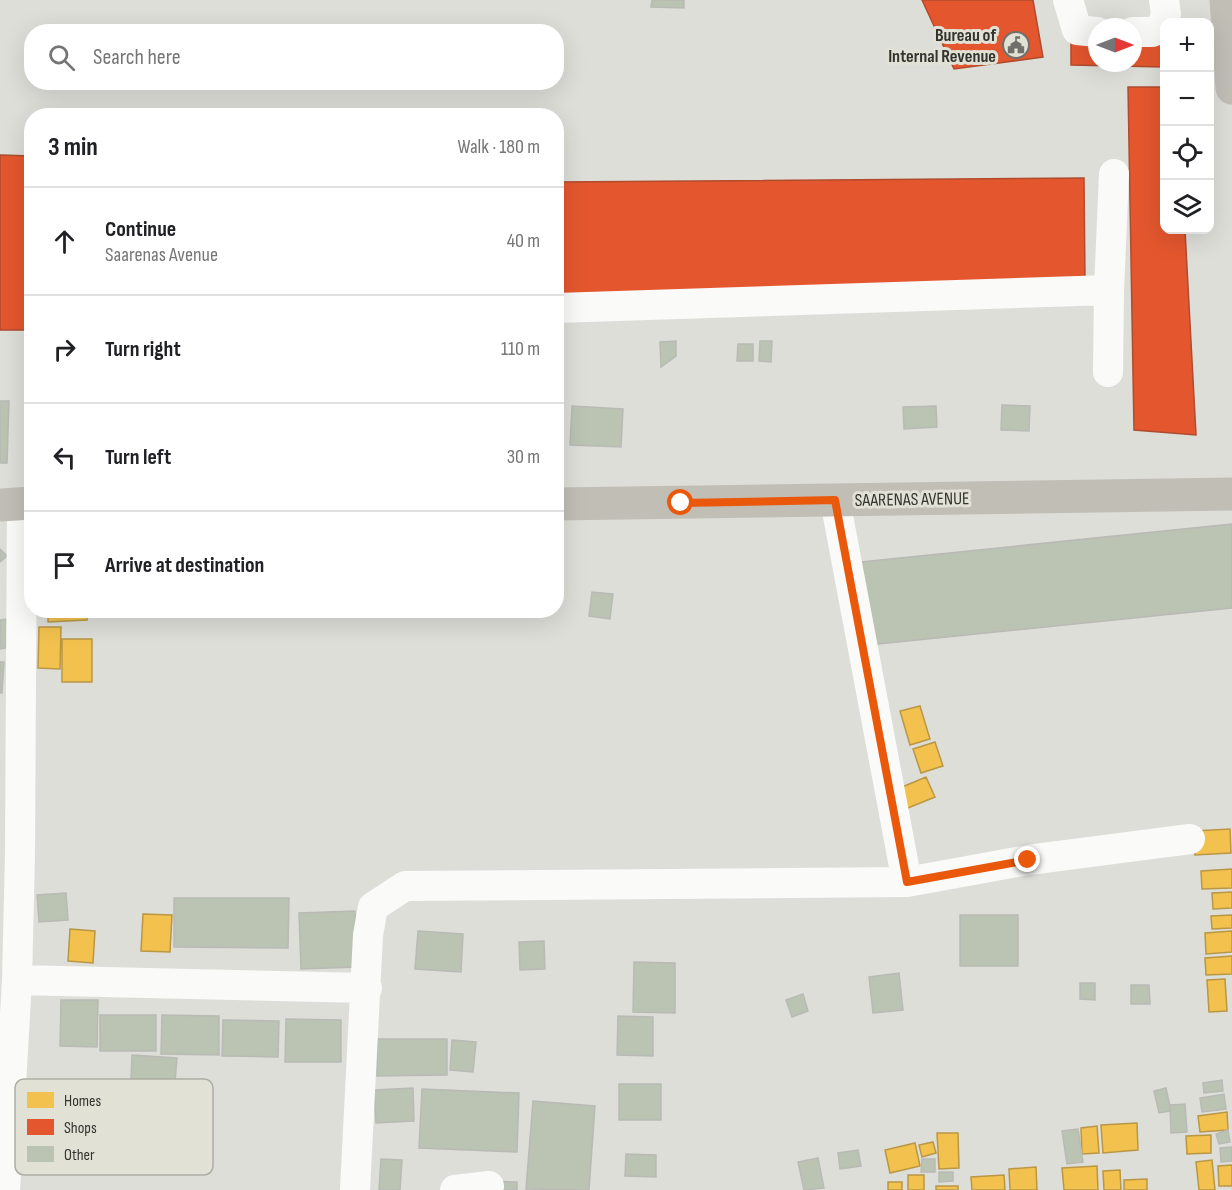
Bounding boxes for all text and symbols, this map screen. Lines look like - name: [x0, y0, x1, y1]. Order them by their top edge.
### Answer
- north arrow: [1088, 18, 1142, 72]
- map controls: [1160, 18, 1214, 234]
- button: +: [1160, 18, 1214, 72]
- search box: [24, 24, 564, 90]
- place label: Bureau of Internal Revenue: [888, 25, 996, 67]
- public building icon: Bureau of Internal Revenue: [1001, 30, 1031, 60]
- icon: search: [45, 41, 78, 74]
- text: Search here: [93, 44, 180, 71]
- button: −: [1160, 72, 1214, 126]
- button: locate: [1160, 126, 1214, 180]
- text: 3 min: [48, 132, 98, 163]
- text: Walk · 180 m: [457, 135, 540, 159]
- button: layers: [1160, 180, 1214, 234]
- text: Continue: [105, 216, 176, 243]
- icon: ahead: [48, 225, 81, 258]
- text: 40 m: [507, 229, 540, 253]
- text: Saarenas Avenue: [105, 243, 218, 267]
- icon: right: [48, 333, 81, 366]
- text: Turn right: [105, 336, 181, 363]
- text: 110 m: [501, 337, 540, 361]
- icon: left: [48, 441, 81, 474]
- text: Turn left: [105, 444, 171, 471]
- text: 30 m: [507, 445, 540, 469]
- street label: SAARENAS AVENUE: [854, 488, 970, 511]
- route start: [667, 489, 693, 515]
- icon: arrive: [48, 549, 81, 582]
- text: Arrive at destination: [105, 552, 264, 579]
- route end: [1014, 846, 1040, 872]
- legend: [15, 1079, 213, 1175]
- text: Homes: [64, 1092, 101, 1111]
- text: Shops: [64, 1119, 97, 1138]
- text: Other: [64, 1146, 95, 1165]

